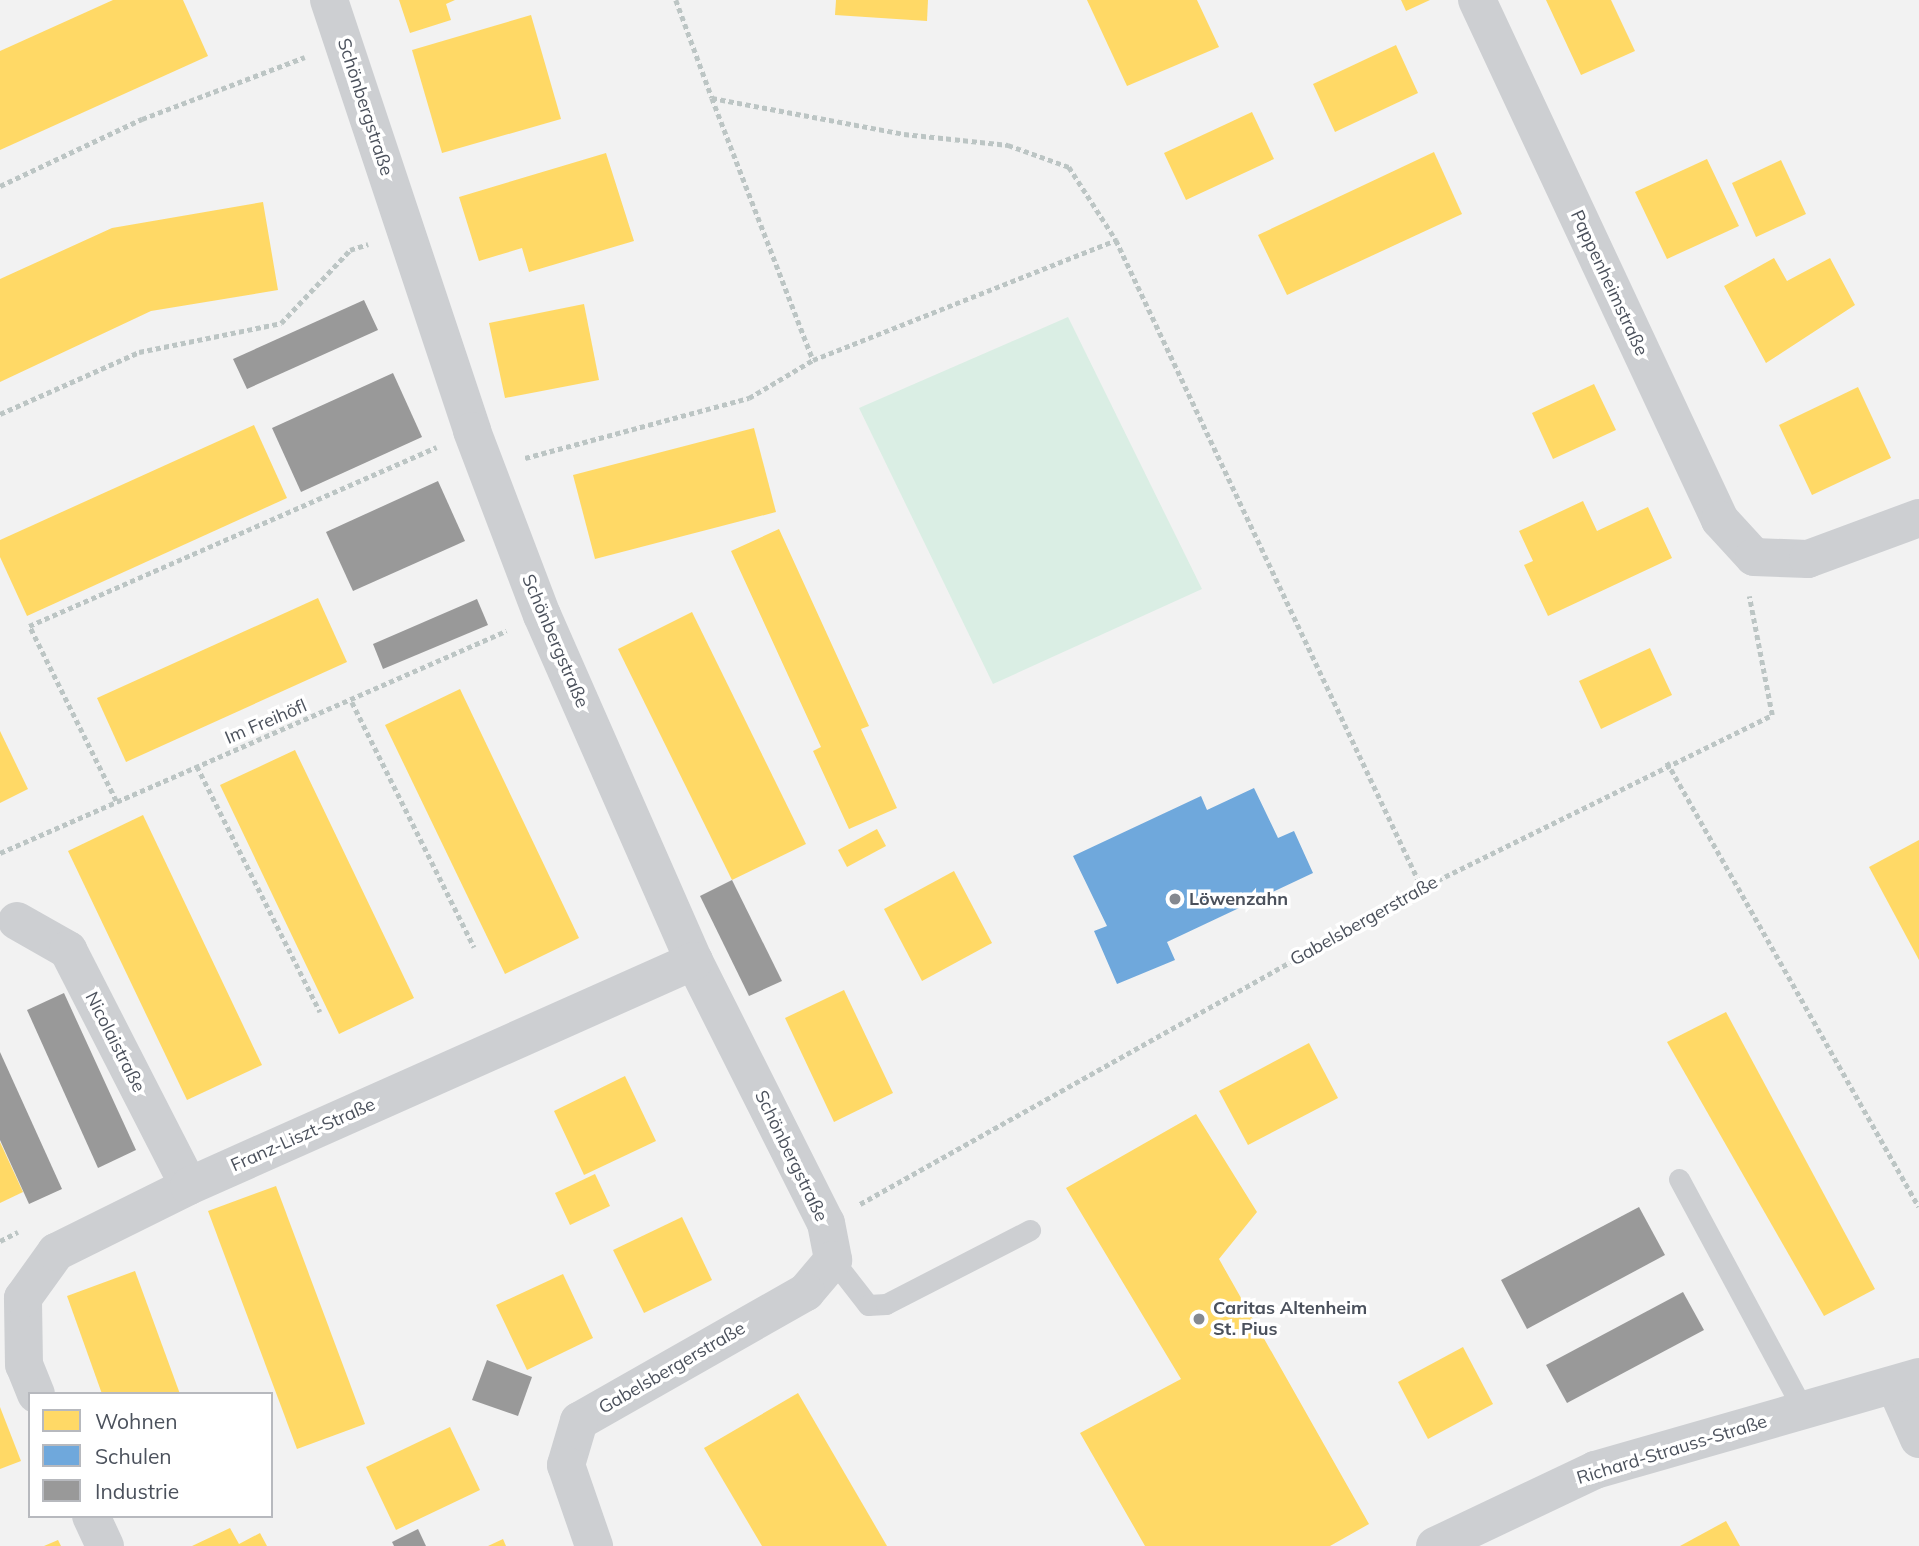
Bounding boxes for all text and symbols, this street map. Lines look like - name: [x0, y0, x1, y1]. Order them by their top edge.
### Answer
- street label: Schönbergstraße: [333, 36, 397, 178]
- street label: Pappenheimstraße: [1566, 207, 1652, 359]
- street label: Schönbergstraße: [517, 571, 593, 711]
- street label: Im Freihöfl: [222, 695, 310, 749]
- street label: Gabelsbergerstraße: [1286, 871, 1442, 971]
- place label: Löwenzahn: [1189, 888, 1288, 910]
- marker: Löwenzahn: [1167, 891, 1183, 907]
- street label: Nicolaistraße: [80, 988, 150, 1096]
- street label: Schönbergstraße: [750, 1087, 832, 1225]
- street label: Franz-Liszt-Straße: [227, 1093, 379, 1177]
- place label: Caritas Altenheim St. Pius: [1213, 1298, 1367, 1340]
- marker: Caritas Altenheim St. Pius: [1191, 1311, 1207, 1327]
- street label: Gabelsbergerstraße: [595, 1317, 749, 1419]
- legend: [28, 1392, 273, 1518]
- text: Wohnen: [95, 1408, 177, 1434]
- street label: Richard-Strauss-Straße: [1574, 1411, 1770, 1489]
- text: Schulen: [95, 1443, 172, 1469]
- text: Industrie: [95, 1478, 179, 1504]

